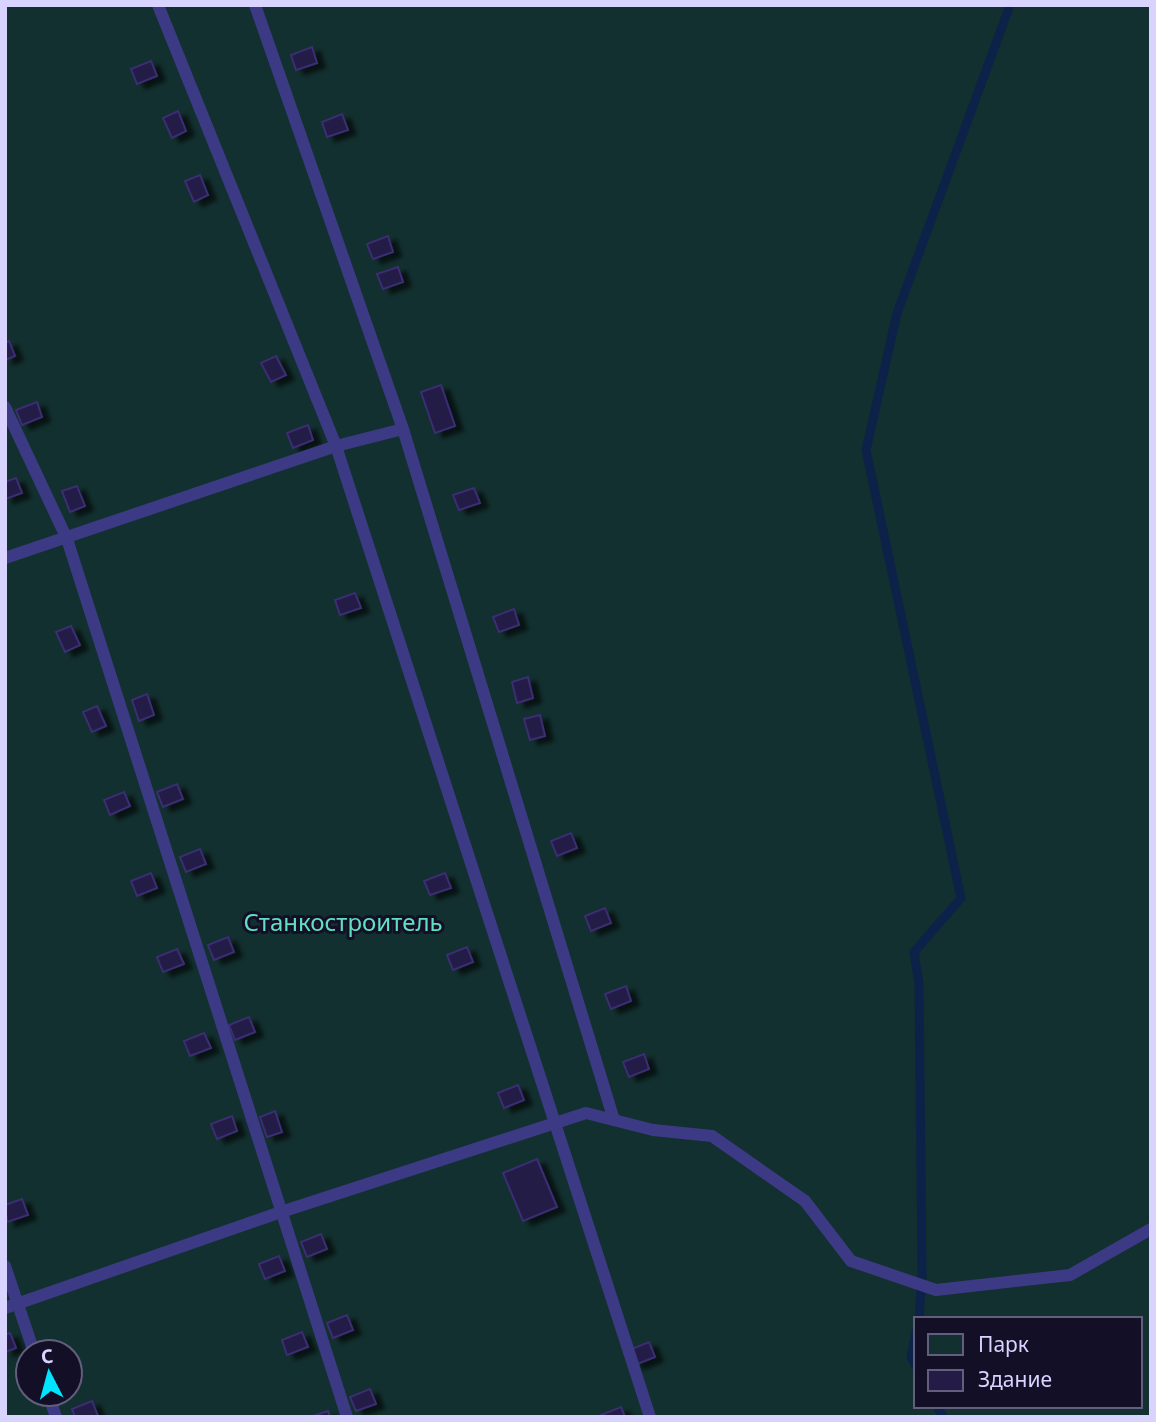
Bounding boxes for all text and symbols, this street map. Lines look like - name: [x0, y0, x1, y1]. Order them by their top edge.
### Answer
- park label: Станкостроитель: [243, 905, 443, 938]
- legend: [914, 1317, 1142, 1408]
- text: Парк: [978, 1330, 1029, 1358]
- north arrow: [14, 1338, 84, 1408]
- text: С: [40, 1343, 55, 1370]
- text: Здание: [978, 1365, 1052, 1393]

